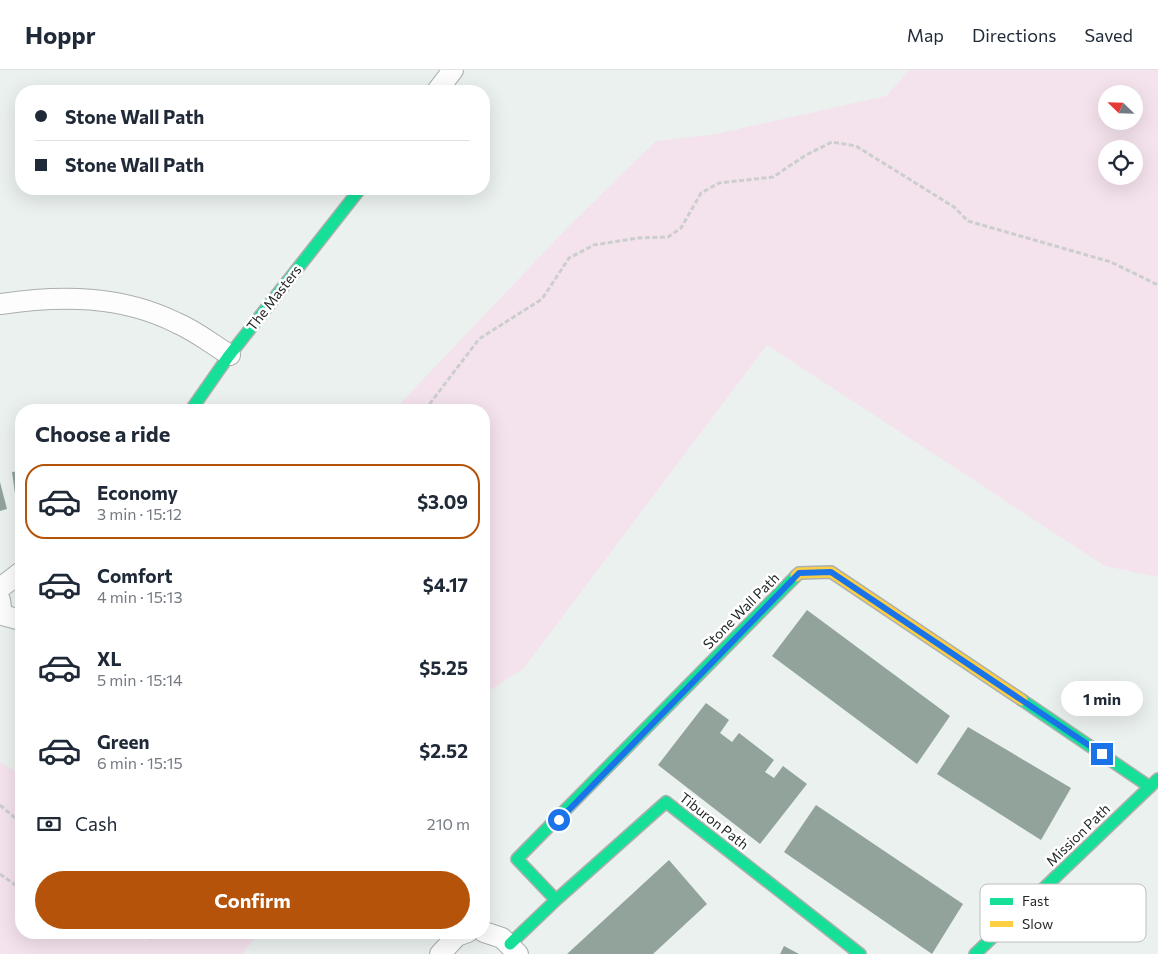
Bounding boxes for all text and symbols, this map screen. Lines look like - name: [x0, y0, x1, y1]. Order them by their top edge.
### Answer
- text: Hoppr: [25, 20, 96, 49]
- text: Map: [907, 24, 944, 46]
- text: Directions: [972, 24, 1056, 46]
- text: Saved: [1084, 24, 1133, 46]
- north arrow: [1098, 85, 1142, 130]
- map controls: [1098, 85, 1143, 185]
- text: Stone Wall Path: [65, 105, 204, 128]
- button: locate: [1098, 140, 1143, 185]
- text: Stone Wall Path: [65, 153, 204, 176]
- street label: The Masters: [243, 261, 305, 334]
- text: Choose a ride: [35, 420, 170, 447]
- icon: car: [37, 479, 82, 524]
- text: Economy: [97, 481, 178, 504]
- text: $3.09: [417, 490, 468, 513]
- text: 3 min · 15:12: [97, 504, 182, 523]
- icon: car: [37, 562, 82, 607]
- text: Comfort: [97, 564, 173, 587]
- street label: Stone Wall Path: [699, 569, 782, 652]
- text: $4.17: [423, 573, 468, 596]
- text: 4 min · 15:13: [97, 587, 183, 606]
- icon: car: [37, 645, 82, 690]
- text: XL: [97, 647, 122, 670]
- text: $5.25: [419, 656, 468, 679]
- text: 5 min · 15:14: [97, 670, 183, 689]
- callout: 1 min: [1061, 682, 1143, 716]
- text: 1 min: [1083, 689, 1121, 708]
- icon: car: [37, 728, 82, 773]
- text: Green: [97, 730, 149, 753]
- text: $2.52: [419, 739, 468, 762]
- route end: [1091, 743, 1113, 765]
- text: 6 min · 15:15: [97, 753, 183, 772]
- street label: Tiburon Path: [676, 788, 752, 853]
- street label: Mission Path: [1042, 800, 1113, 869]
- route start: [548, 809, 570, 831]
- icon: cash: [35, 810, 63, 838]
- text: Cash: [75, 812, 117, 835]
- text: 210 m: [427, 814, 470, 833]
- button: Confirm: [35, 871, 470, 929]
- legend: [980, 884, 1146, 942]
- text: Fast: [1022, 892, 1049, 909]
- text: Slow: [1022, 915, 1053, 932]

